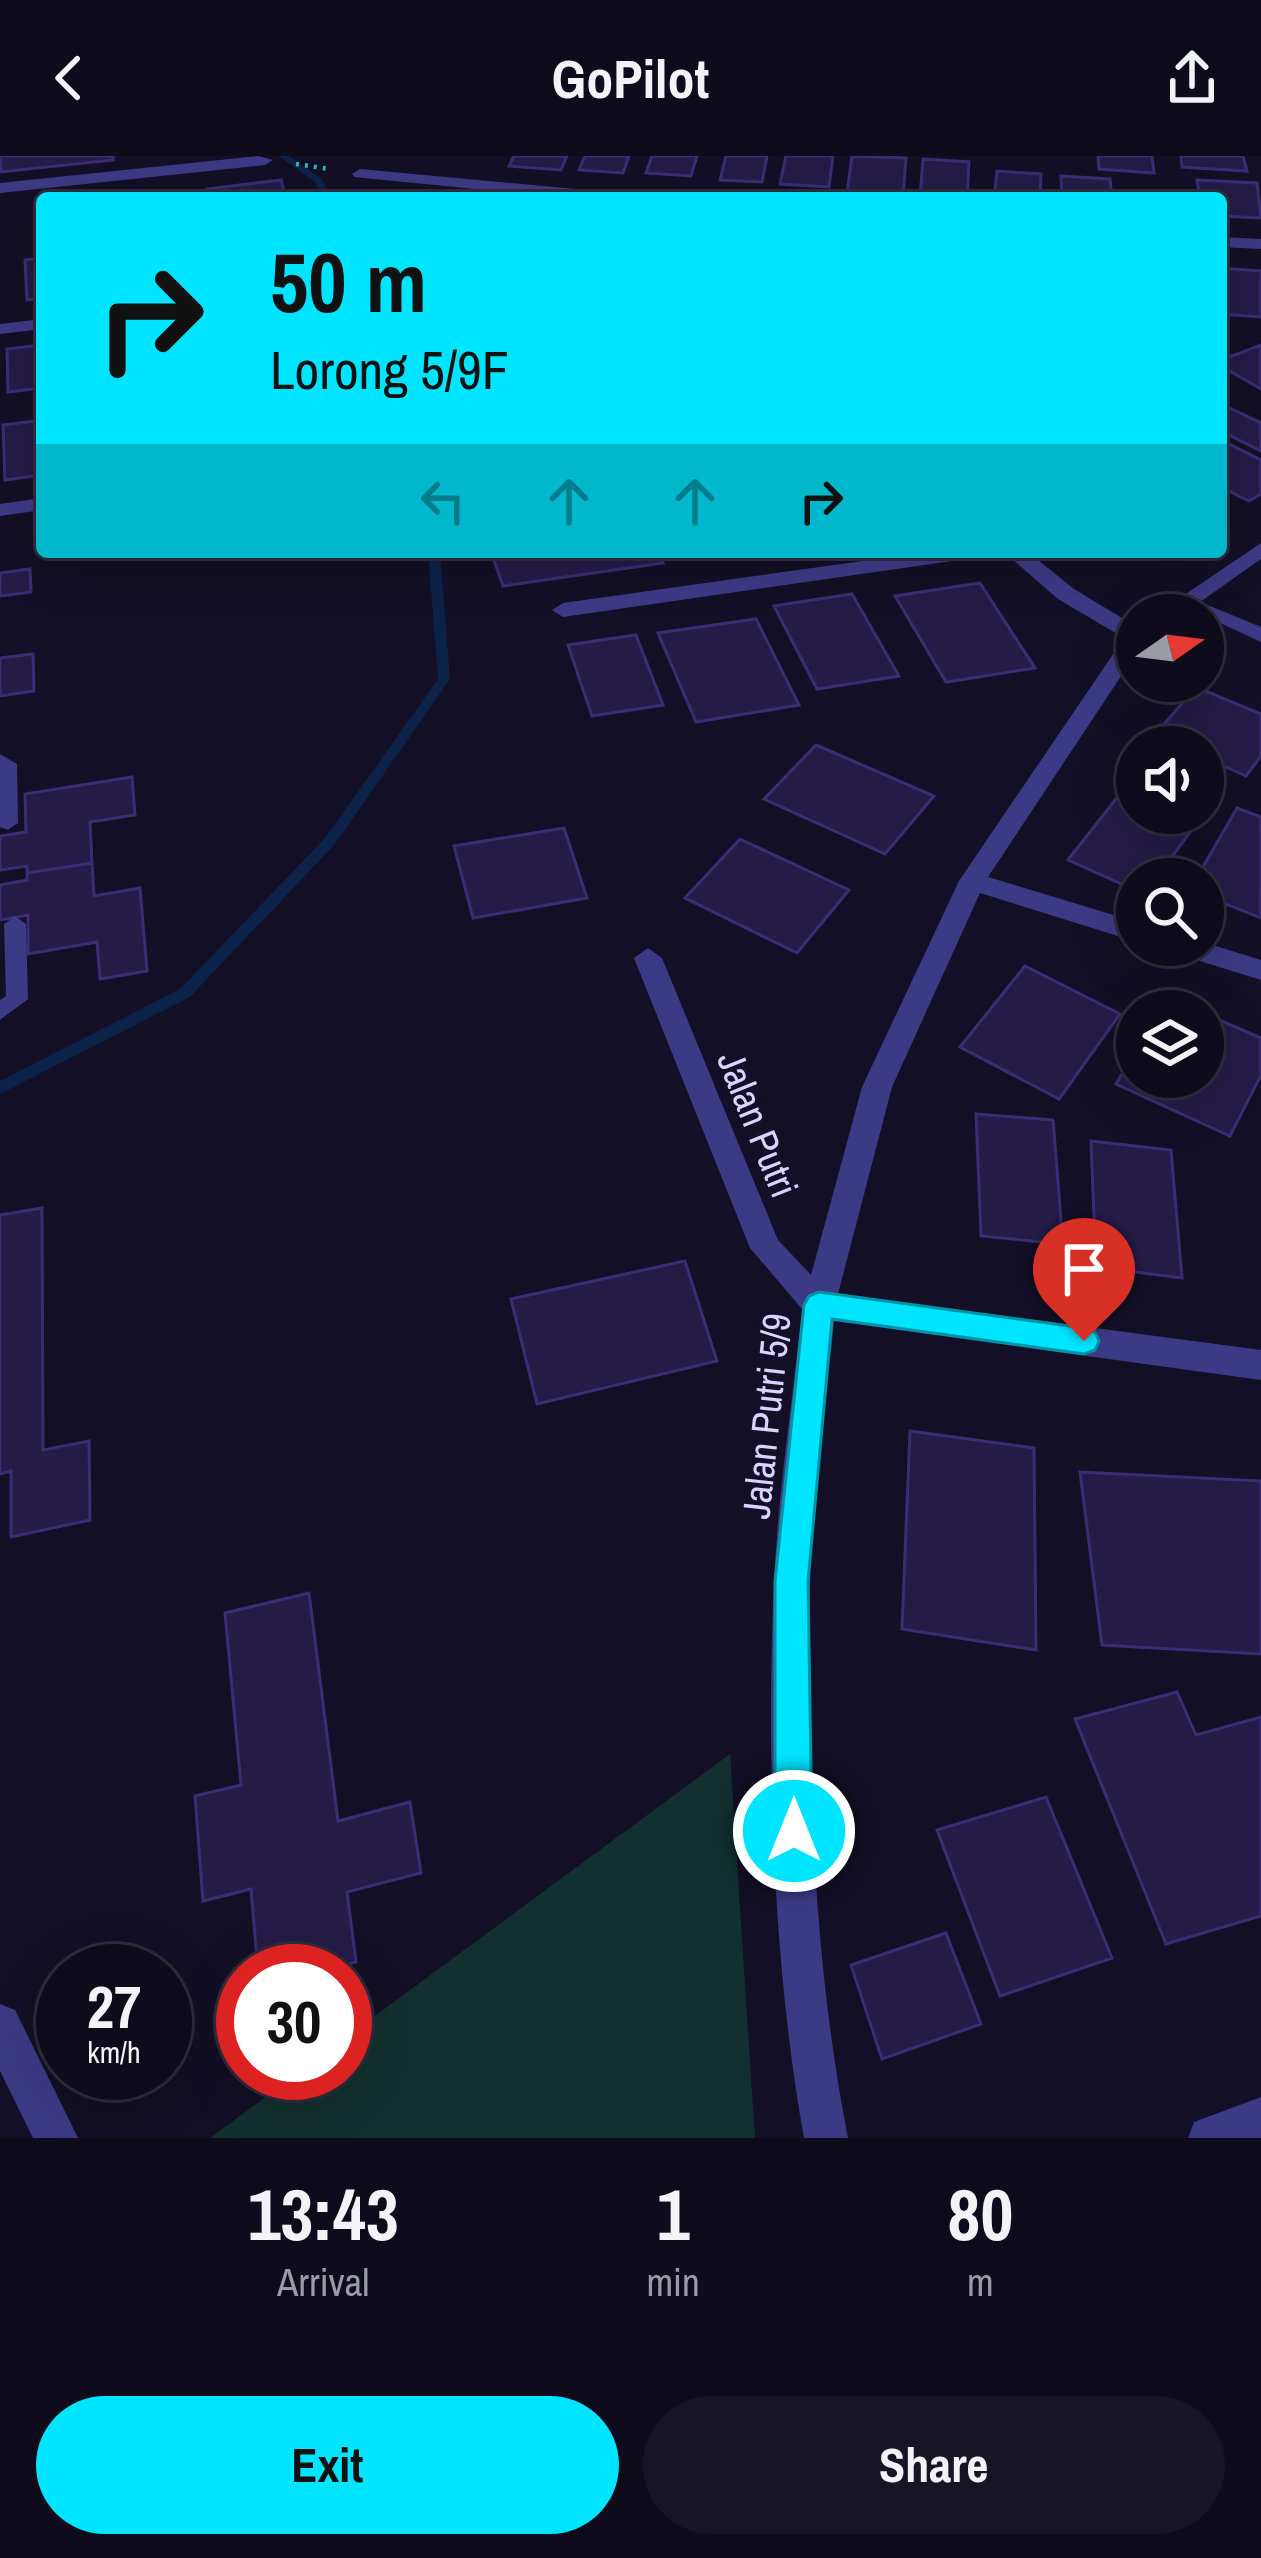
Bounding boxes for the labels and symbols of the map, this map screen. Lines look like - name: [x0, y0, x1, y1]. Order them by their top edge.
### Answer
- north arrow: [1116, 594, 1224, 702]
- street label: Jalan Putri: [705, 1043, 811, 1205]
- pin: [1033, 1218, 1135, 1341]
- street label: Jalan Putri 5/9: [729, 1311, 803, 1521]
- position arrow: [731, 1768, 857, 1894]
- speed limit sign: 30: [216, 1944, 372, 2100]

